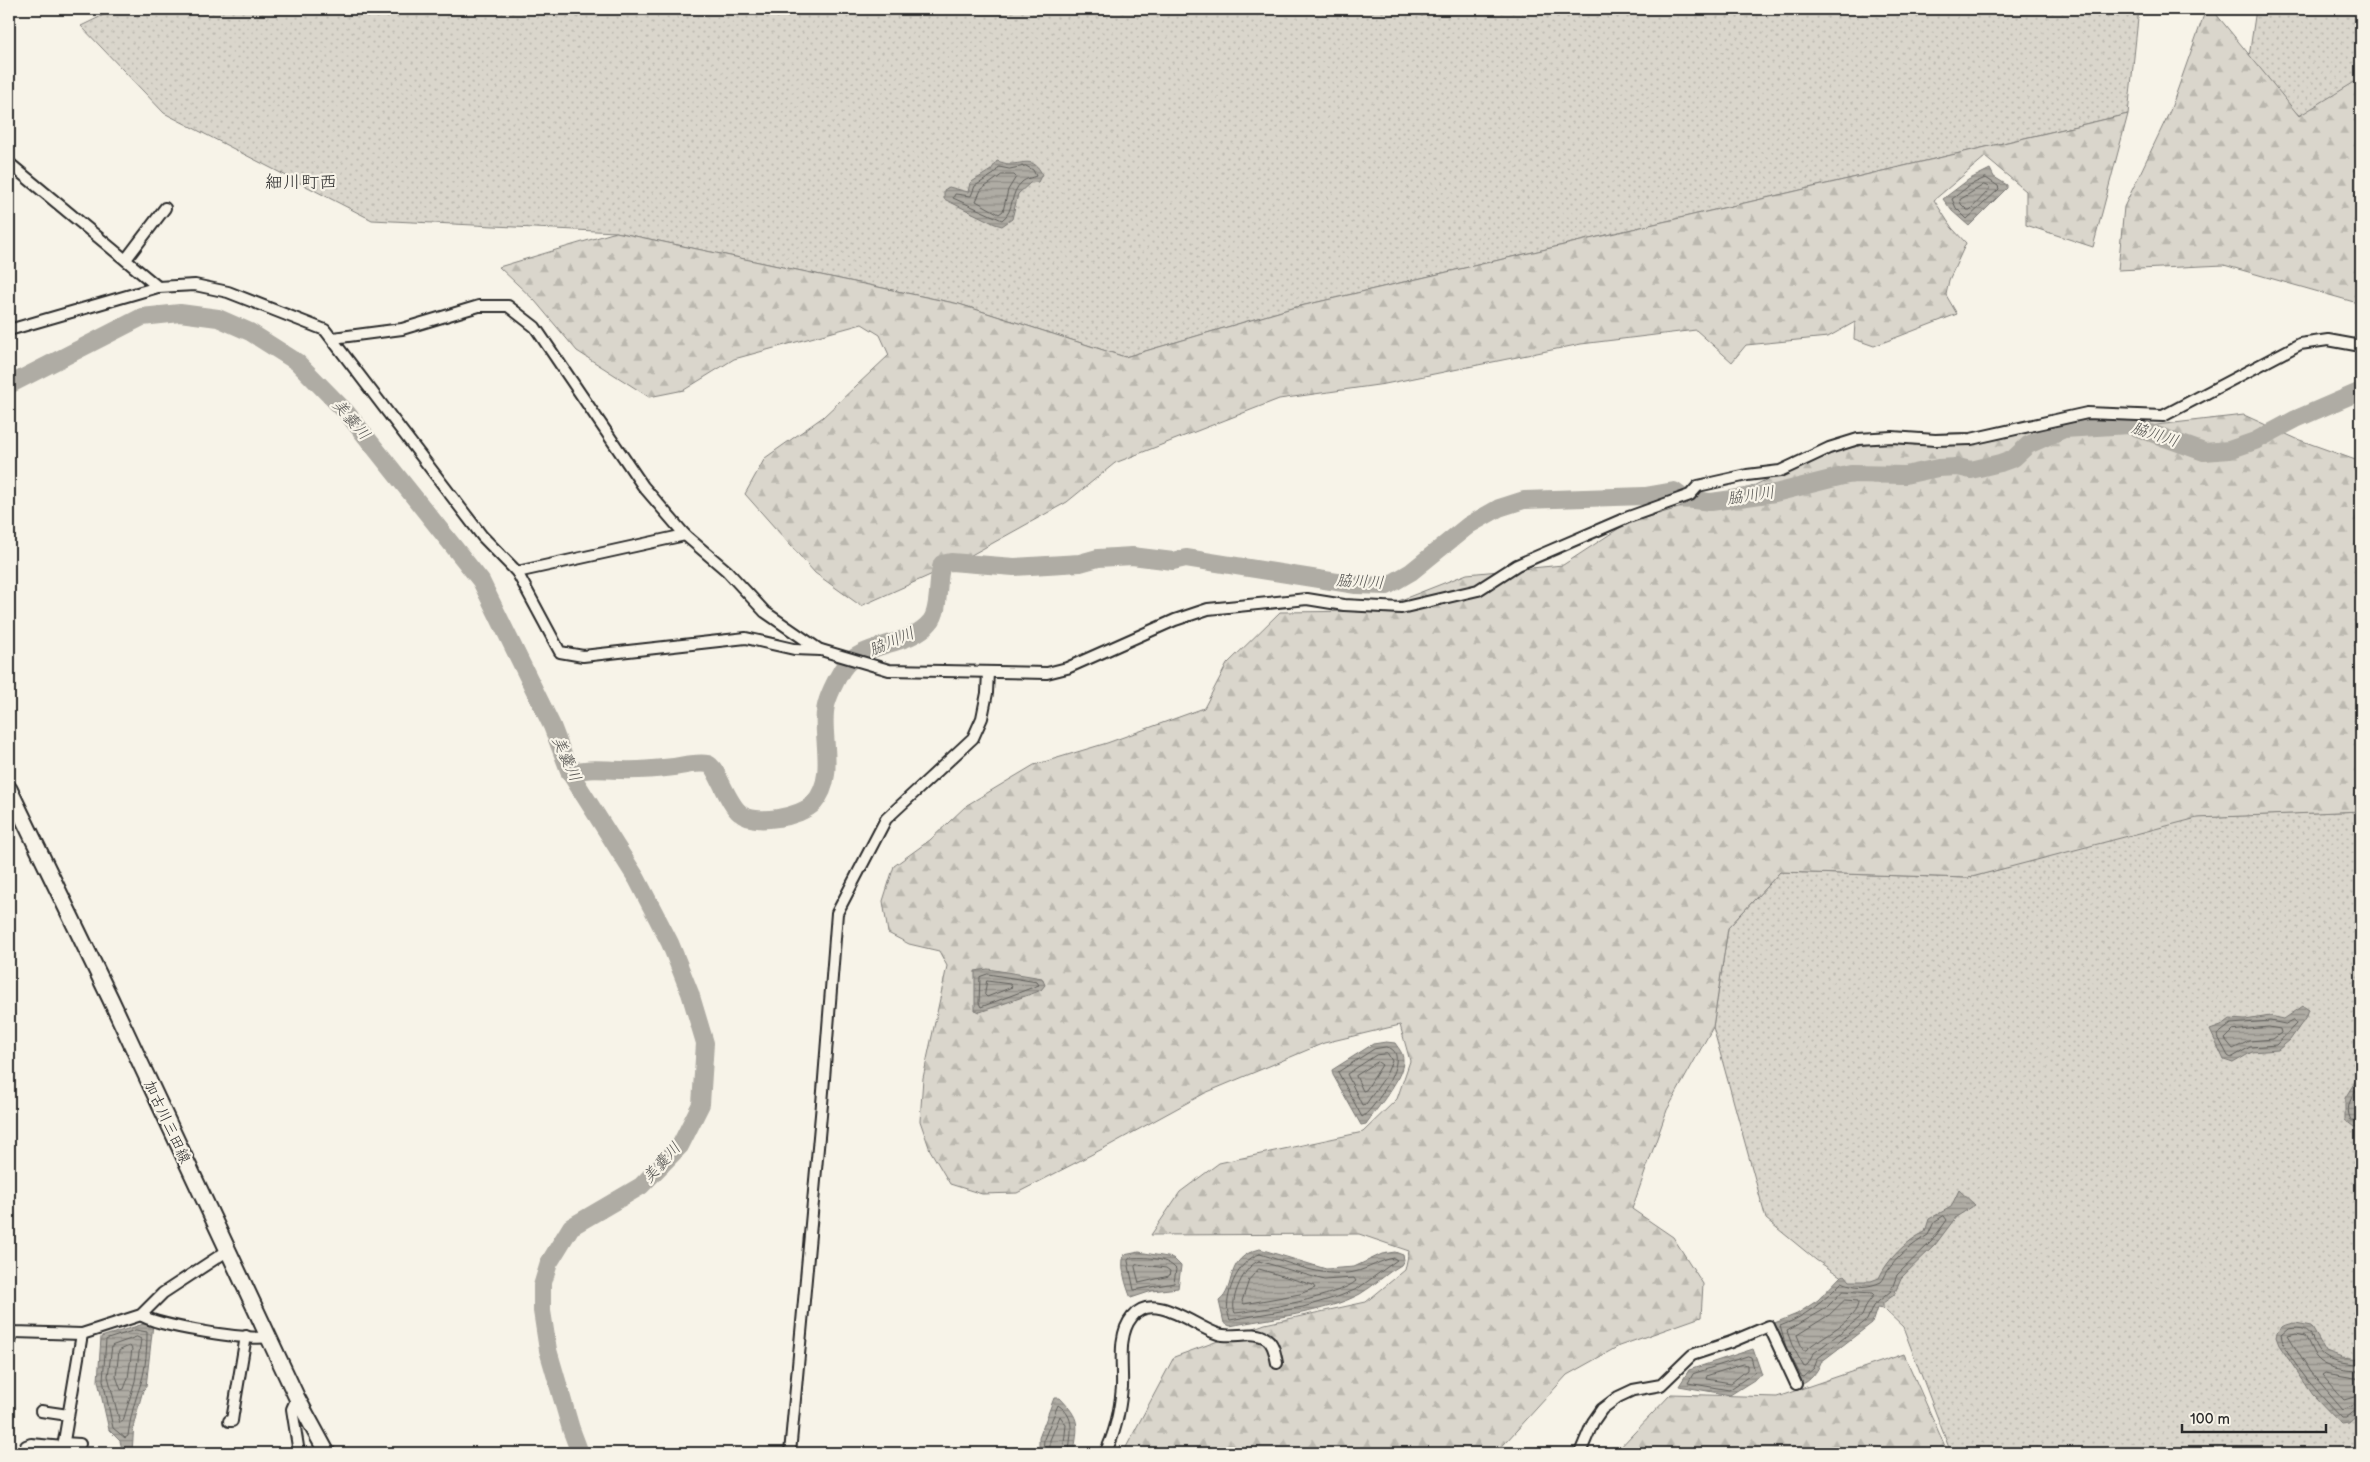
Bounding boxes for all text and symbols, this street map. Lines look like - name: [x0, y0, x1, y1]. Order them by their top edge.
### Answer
- district label: 細川町西: [265, 172, 337, 193]
- water label: 美嚢川: [328, 396, 374, 444]
- water label: 脇川川: [2129, 419, 2181, 451]
- water label: 脇川川: [1726, 483, 1776, 509]
- water label: 脇川川: [1336, 571, 1384, 593]
- water label: 脇川川: [866, 624, 918, 660]
- water label: 美嚢川: [548, 733, 584, 785]
- street label: 加古川三田線: [139, 1077, 195, 1167]
- water label: 美嚢川: [639, 1139, 685, 1187]
- scale bar: [2182, 1402, 2326, 1434]
- text: 100 m: [2190, 1410, 2230, 1429]

